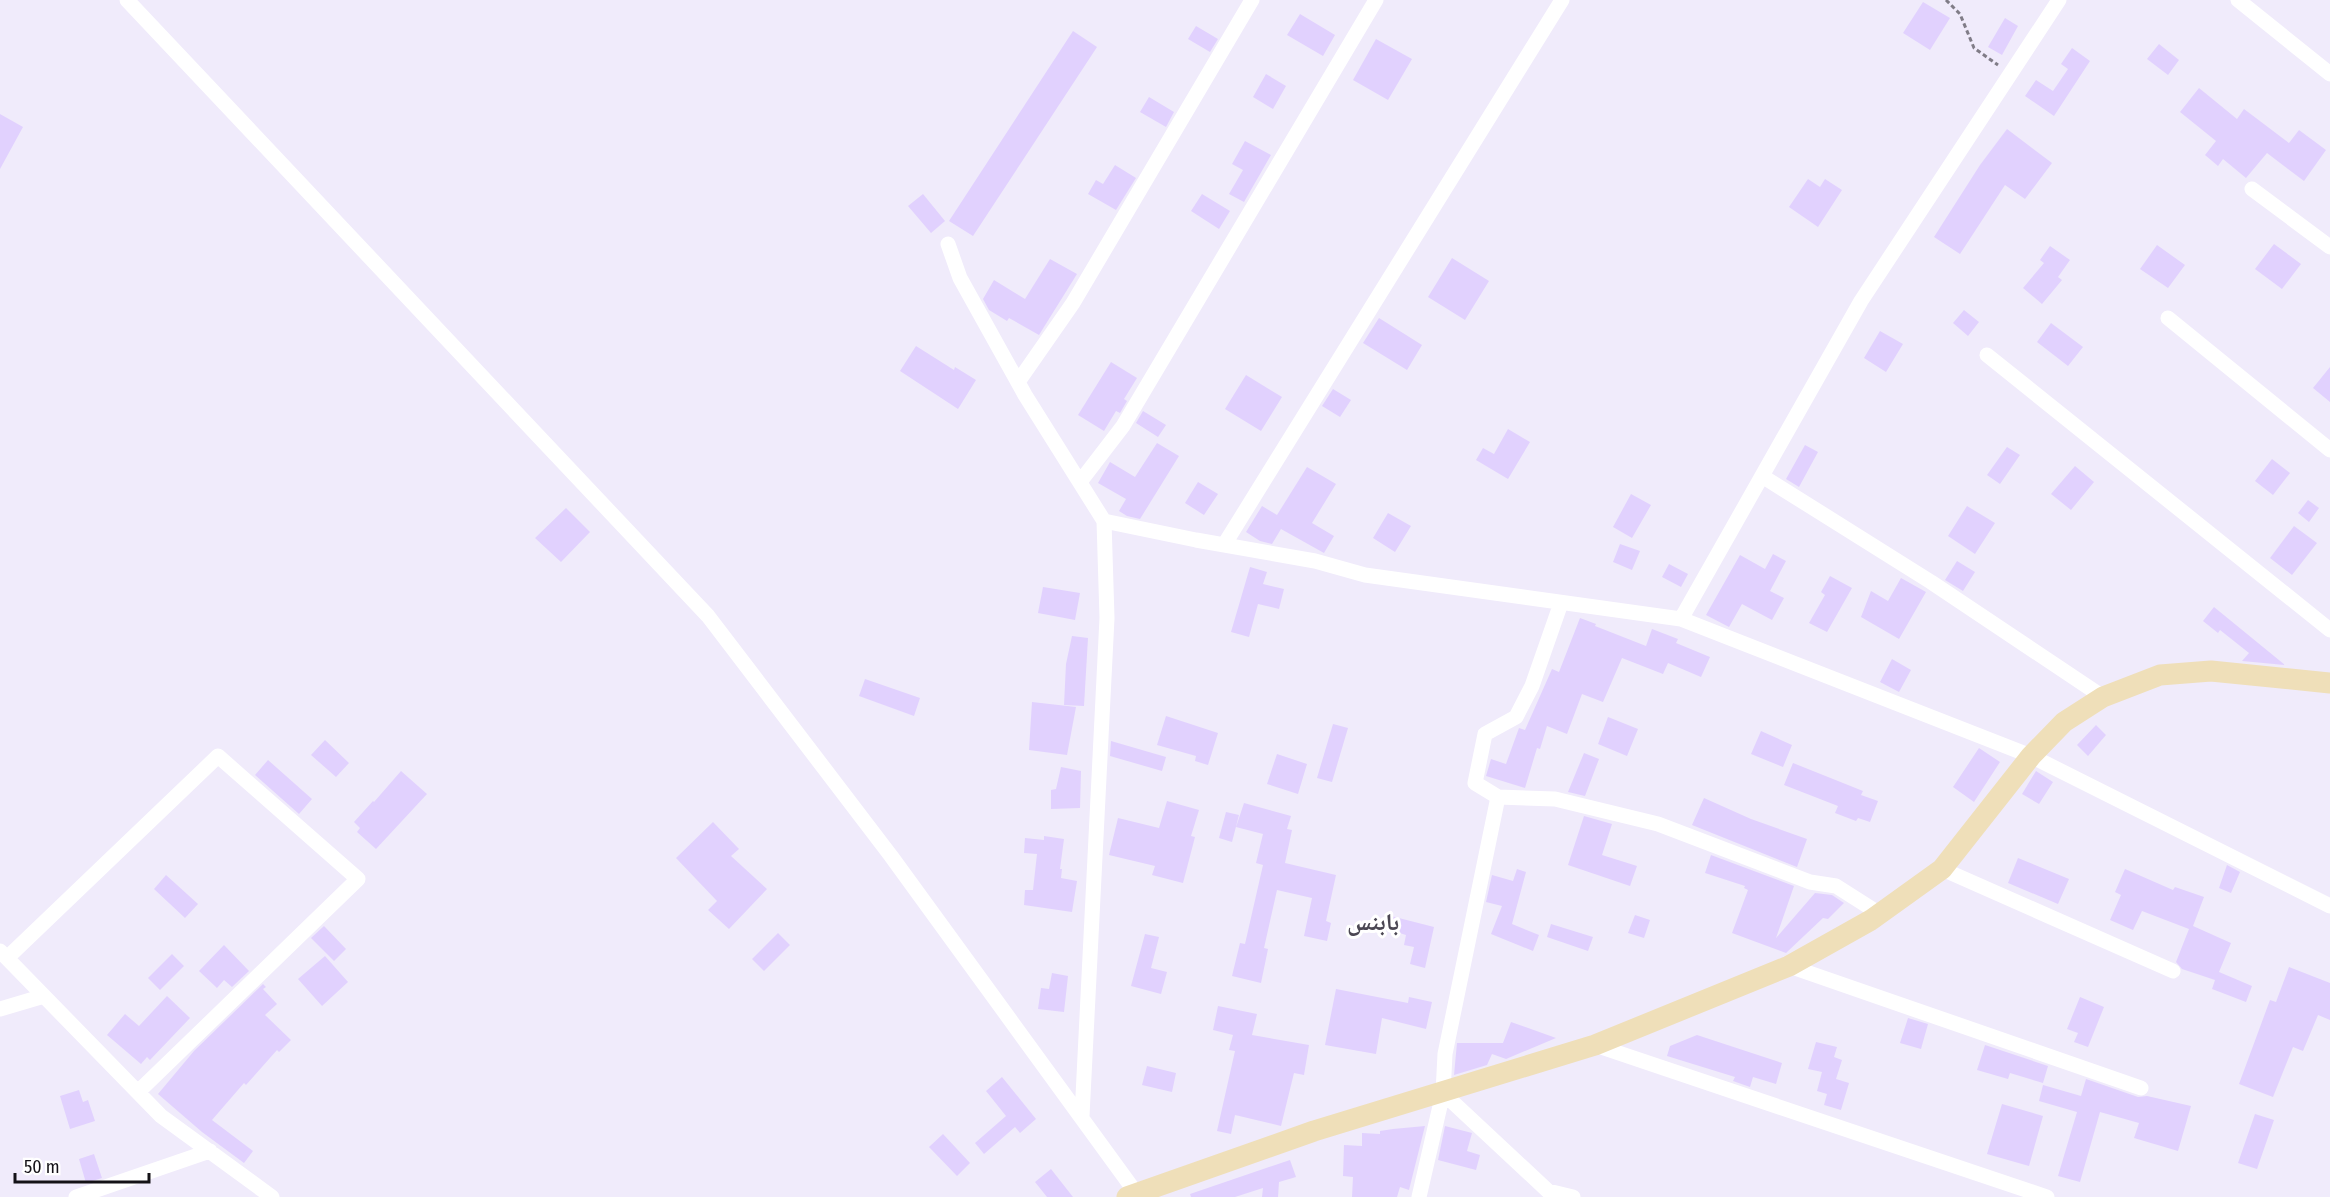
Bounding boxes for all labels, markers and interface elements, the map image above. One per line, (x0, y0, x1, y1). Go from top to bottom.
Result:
district label: بابنس (1347, 908, 1399, 936)
scale bar (15, 1146, 148, 1184)
text: 50 m (24, 1156, 60, 1178)

